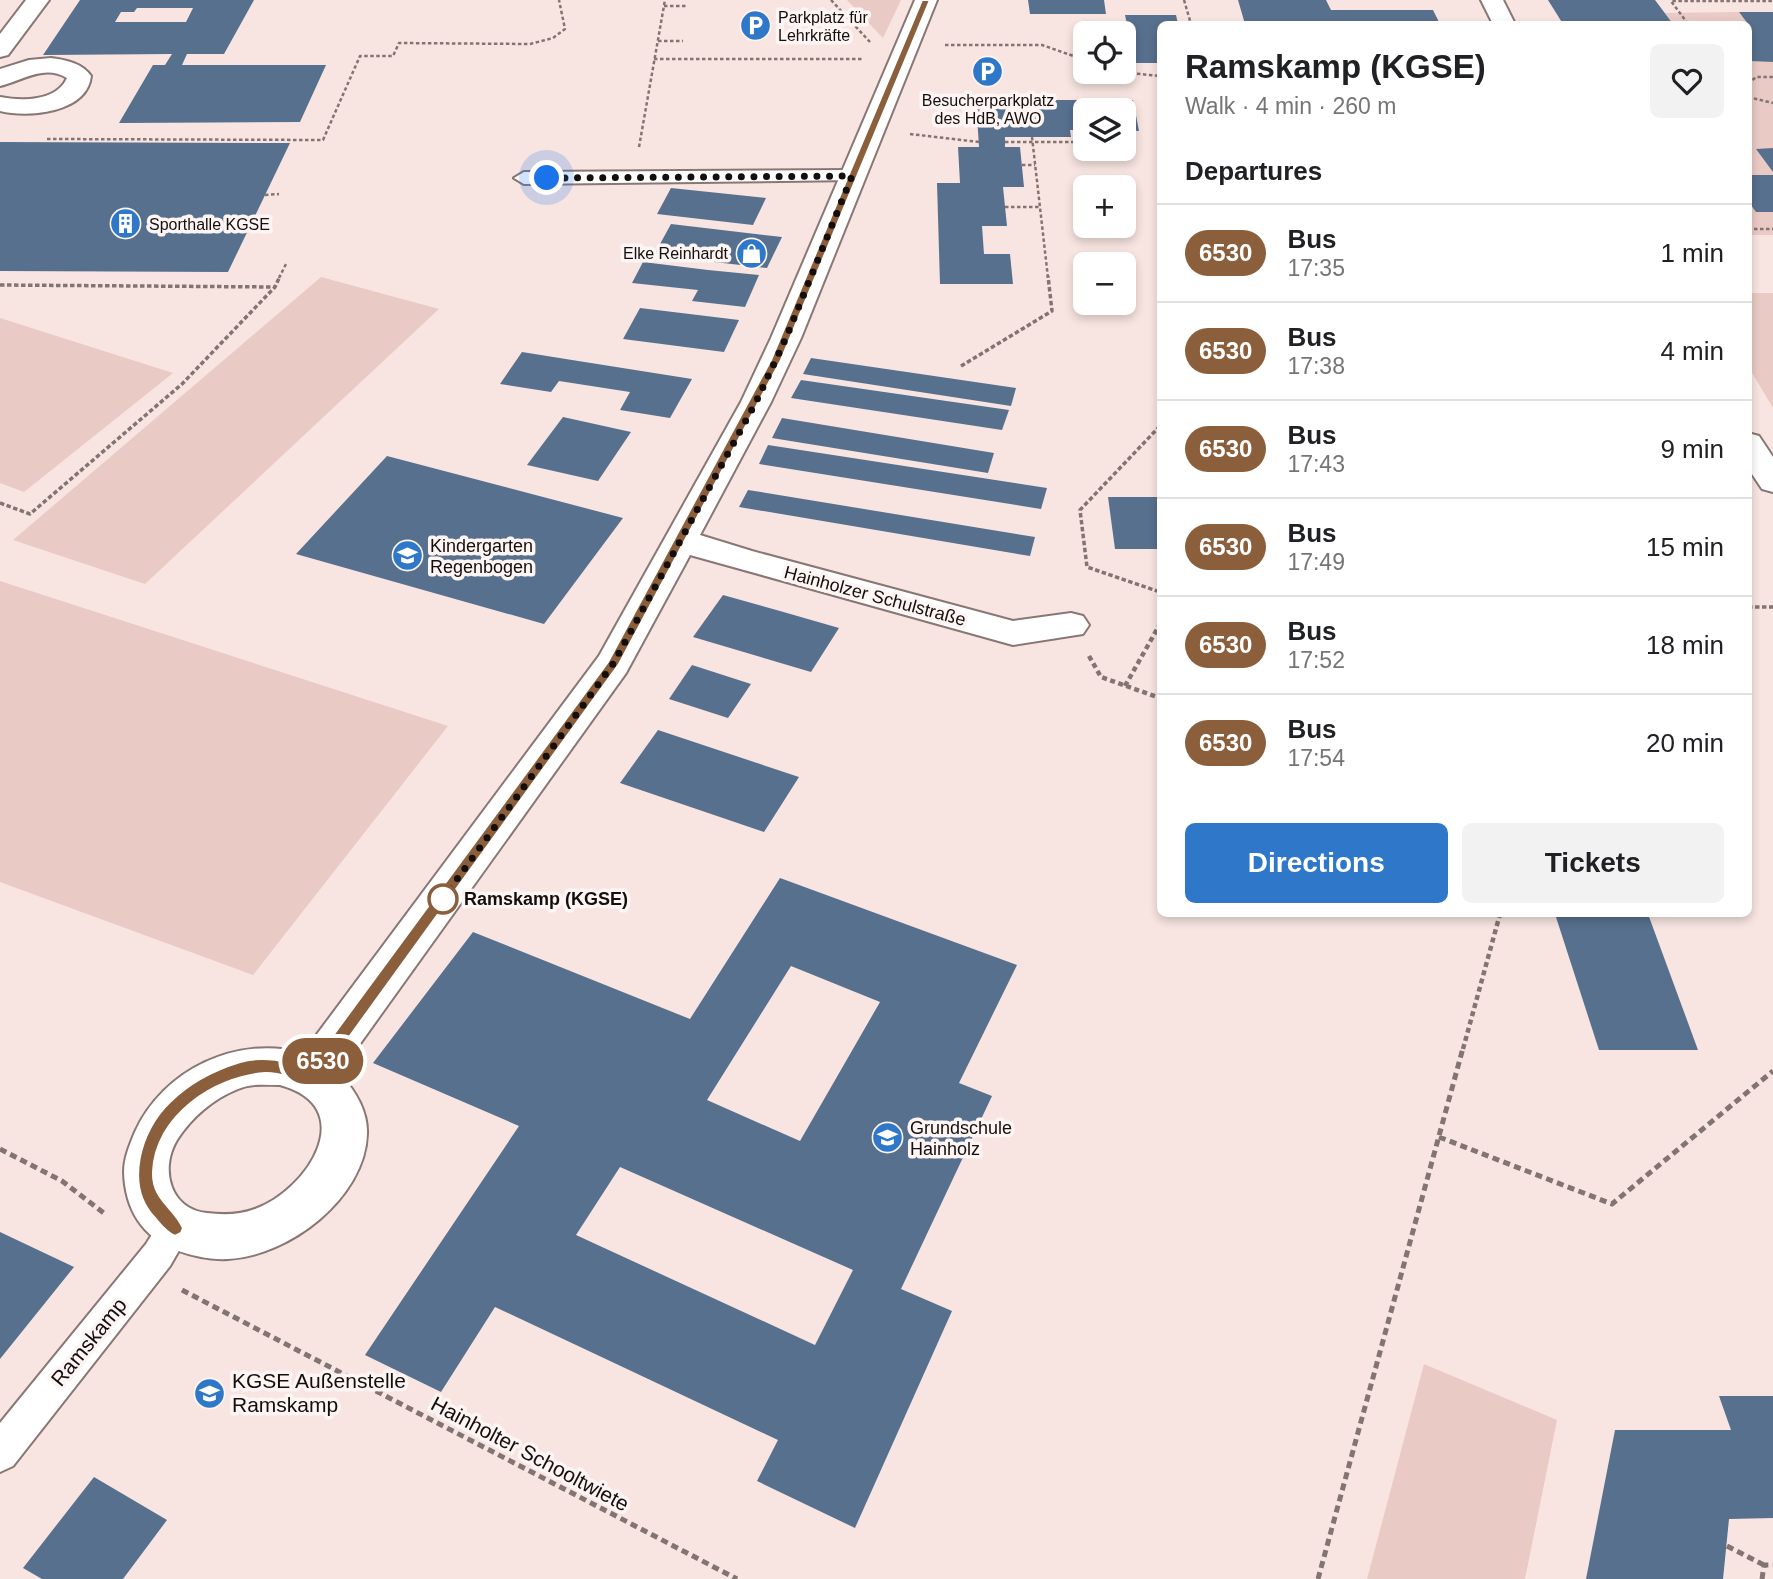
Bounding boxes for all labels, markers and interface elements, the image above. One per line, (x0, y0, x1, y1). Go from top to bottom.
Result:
parking icon: Parkplatz für Lehrkräfte (738, 9, 772, 43)
place label: Parkplatz für Lehrkräfte (778, 9, 868, 44)
map controls (1073, 21, 1136, 315)
button: locate (1073, 21, 1136, 84)
button: heart (1650, 44, 1724, 118)
text: Ramskamp (KGSE) (1185, 48, 1486, 85)
parking icon: Besucherparkplatz des HdB, AWO (971, 54, 1005, 88)
place label: Besucherparkplatz des HdB, AWO (922, 92, 1054, 127)
text: Walk · 4 min · 260 m (1185, 93, 1396, 119)
button: layers (1073, 98, 1136, 161)
text: Departures (1185, 156, 1322, 186)
your location (529, 160, 564, 195)
button: + (1073, 175, 1136, 238)
building icon: Sporthalle KGSE (109, 207, 143, 241)
place label: Sporthalle KGSE (149, 216, 270, 233)
text: Bus (1287, 224, 1337, 254)
shop icon: Elke Reinhardt (734, 236, 768, 270)
text: 1 min (1660, 238, 1724, 268)
text: 6530 (1199, 239, 1252, 266)
place label: Elke Reinhardt (623, 245, 729, 262)
button: − (1073, 252, 1136, 315)
text: 17:35 (1287, 255, 1345, 281)
text: Bus (1287, 322, 1337, 352)
text: 4 min (1660, 336, 1724, 366)
text: 6530 (1199, 337, 1252, 364)
text: 17:38 (1287, 353, 1345, 379)
text: Bus (1287, 420, 1337, 450)
text: 9 min (1660, 434, 1724, 464)
text: 6530 (1199, 435, 1252, 462)
text: 17:43 (1287, 451, 1345, 477)
text: Bus (1287, 518, 1337, 548)
text: 15 min (1646, 532, 1724, 562)
text: 6530 (1199, 533, 1252, 560)
place label: Kindergarten Regenbogen (430, 536, 533, 577)
school or university icon: Kindergarten Regenbogen (390, 539, 424, 573)
text: 17:49 (1287, 549, 1345, 575)
street label: Hainholzer Schulstraße (782, 562, 968, 630)
text: Bus (1287, 616, 1337, 646)
text: 18 min (1646, 630, 1724, 660)
text: 6530 (1199, 631, 1252, 658)
text: 17:52 (1287, 647, 1345, 673)
text: Bus (1287, 714, 1337, 744)
text: 20 min (1646, 728, 1724, 758)
text: 6530 (1199, 729, 1252, 756)
text: 17:54 (1287, 745, 1345, 771)
button: Directions (1185, 823, 1448, 903)
button: Tickets (1462, 823, 1724, 903)
marker: Ramskamp (KGSE) (428, 884, 458, 914)
place label: Ramskamp (KGSE) (464, 889, 628, 909)
line badge: 6530 (274, 1038, 372, 1084)
text: 6530 (296, 1047, 350, 1074)
place label: Grundschule Hainholz (910, 1118, 1012, 1159)
school or university icon: Grundschule Hainholz (870, 1121, 904, 1155)
street label: Ramskamp (46, 1293, 131, 1390)
place label: KGSE Außenstelle Ramskamp (232, 1369, 406, 1416)
school or university icon: KGSE Außenstelle Ramskamp (192, 1376, 226, 1410)
street label: Hainholter Schooltwiete (427, 1392, 633, 1516)

